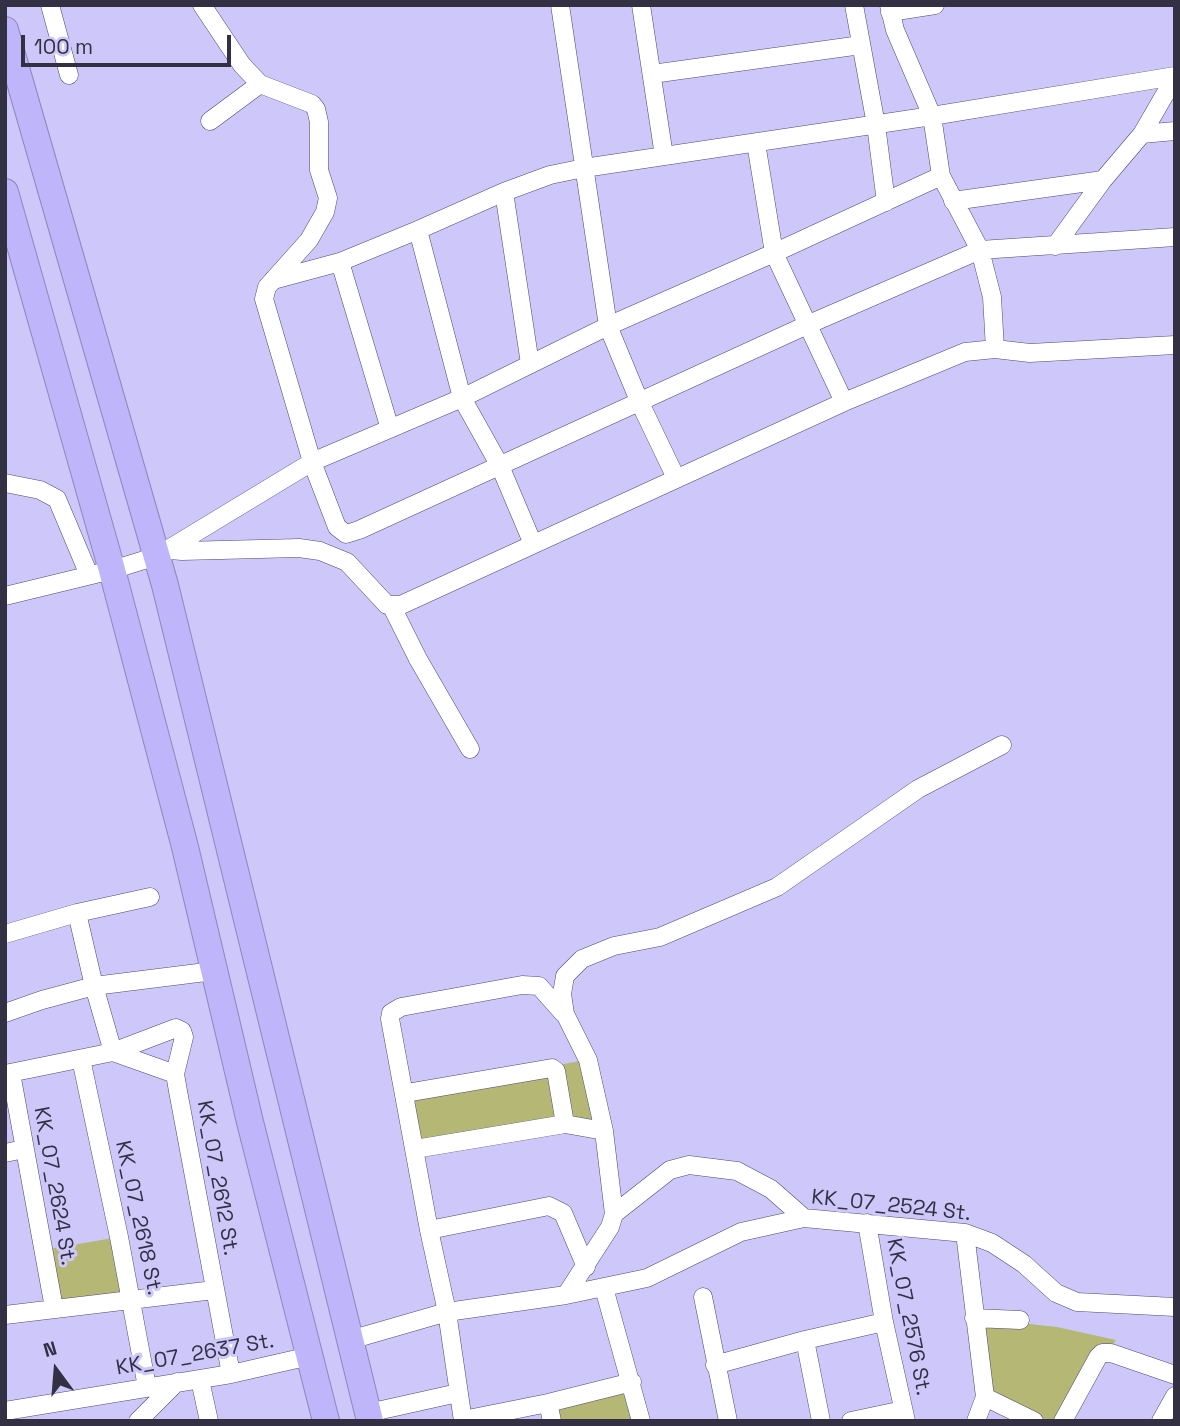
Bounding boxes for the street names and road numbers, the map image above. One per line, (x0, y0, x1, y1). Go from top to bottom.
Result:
street label: KK_07_2612 St. (191, 1099, 243, 1257)
street label: KK_07_2624 St. (28, 1105, 80, 1267)
street label: KK_07_2618 St. (109, 1139, 167, 1297)
street label: KK_07_2524 St. (810, 1185, 972, 1227)
street label: KK_07_2576 St. (880, 1236, 936, 1398)
street label: KK_07_2637 St. (114, 1329, 276, 1381)

